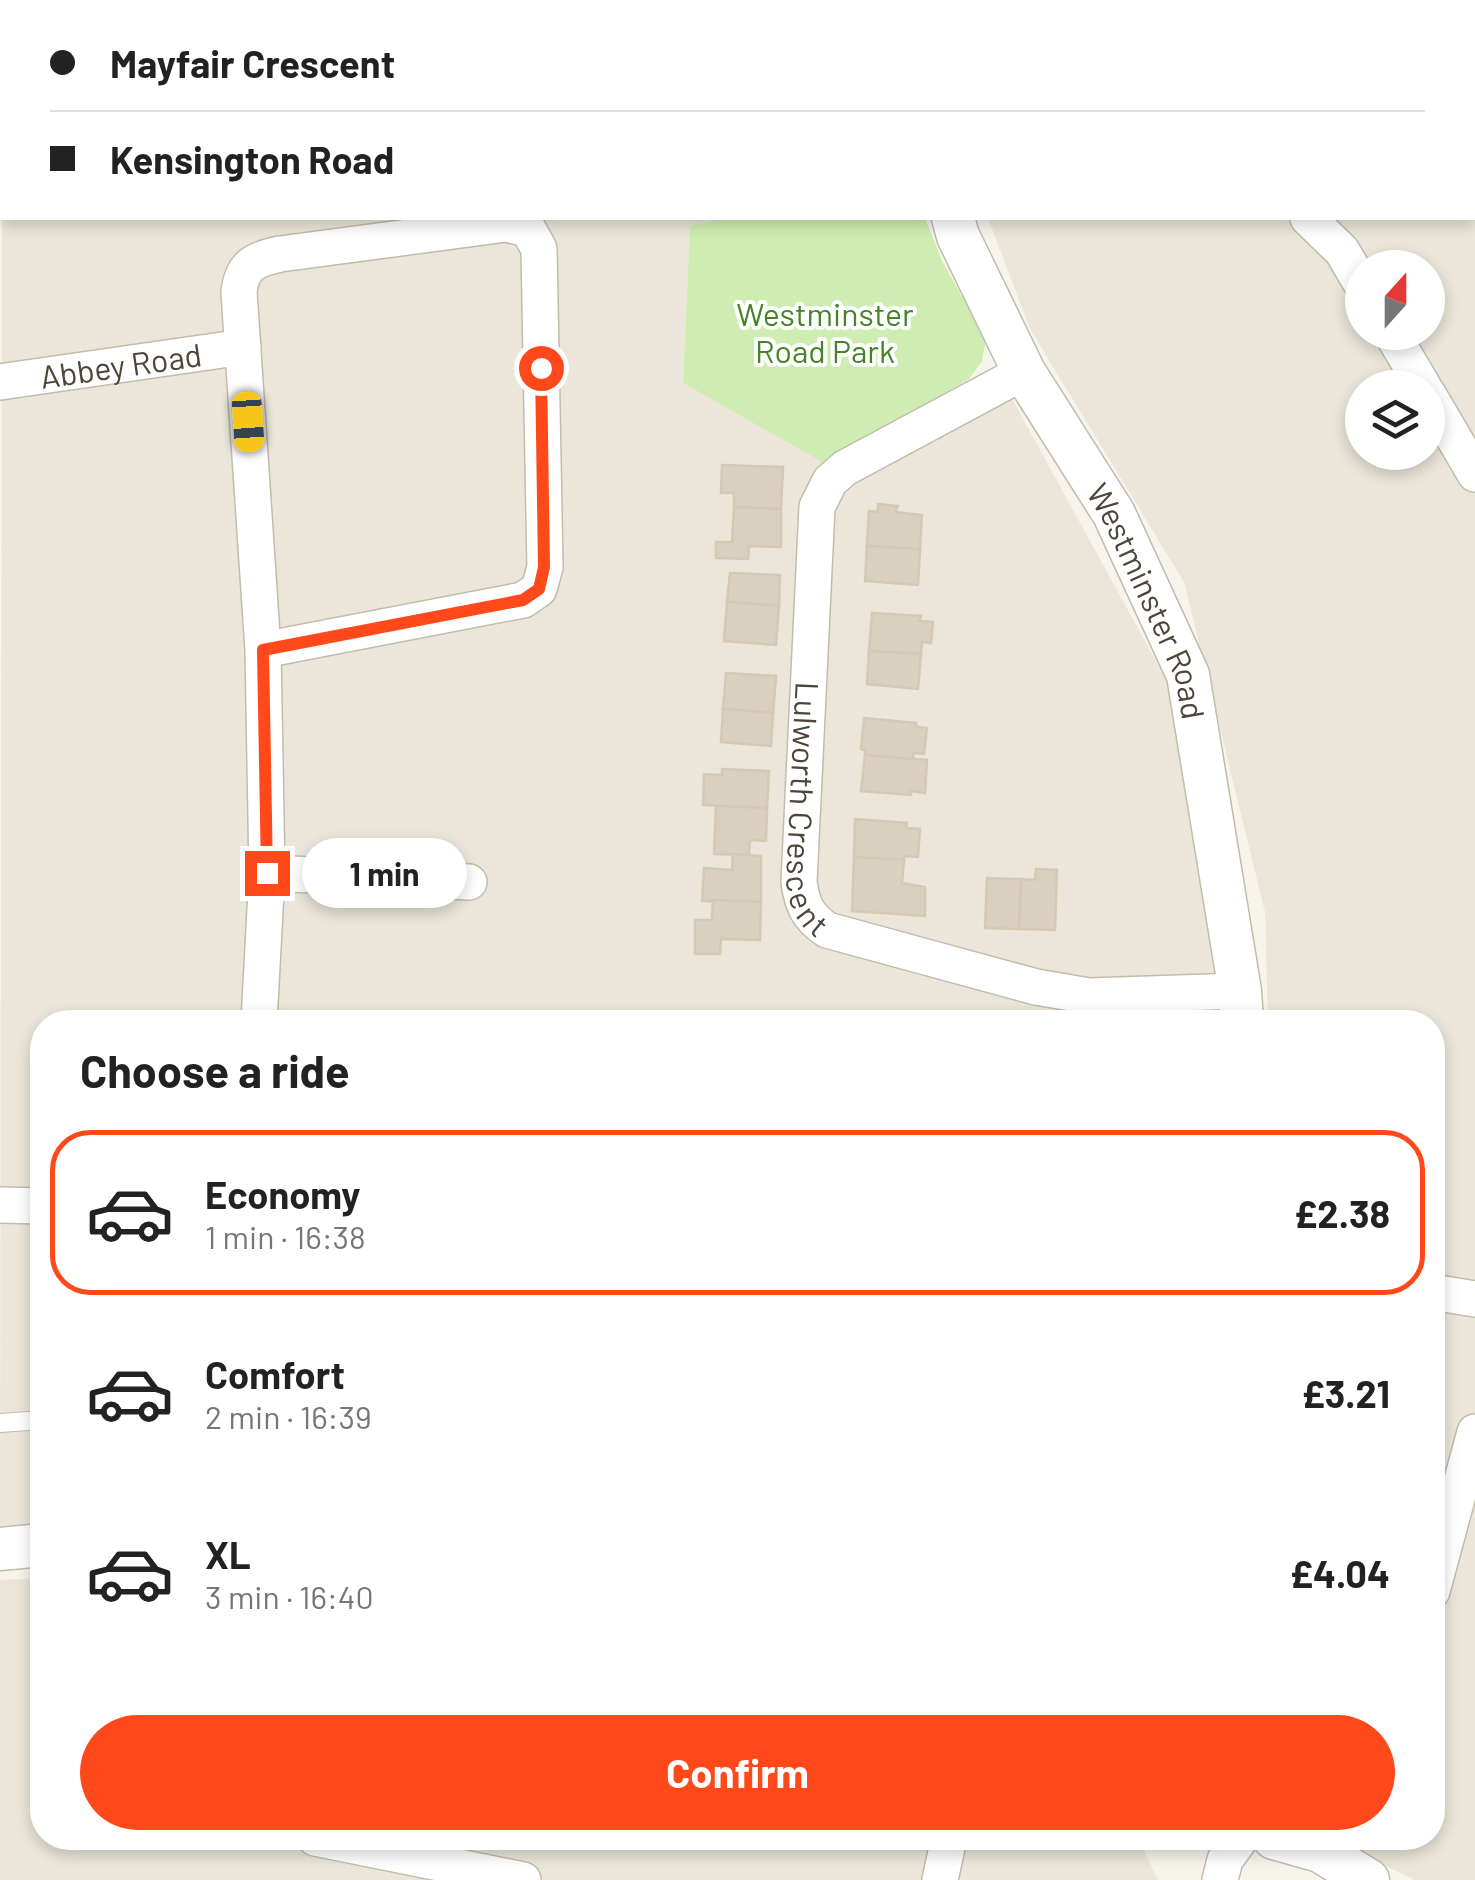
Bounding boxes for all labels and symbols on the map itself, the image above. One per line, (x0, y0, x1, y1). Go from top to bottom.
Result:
north arrow (1345, 250, 1445, 350)
park label: Westminster Road Park (736, 294, 914, 369)
street label: Abbey Road (38, 334, 204, 395)
route start (519, 346, 564, 391)
car (231, 391, 265, 453)
street label: Westminster Road (1080, 476, 1214, 722)
street label: Lulworth Crescent (779, 681, 837, 944)
callout: 1 min (302, 838, 467, 908)
route end (245, 851, 290, 896)

